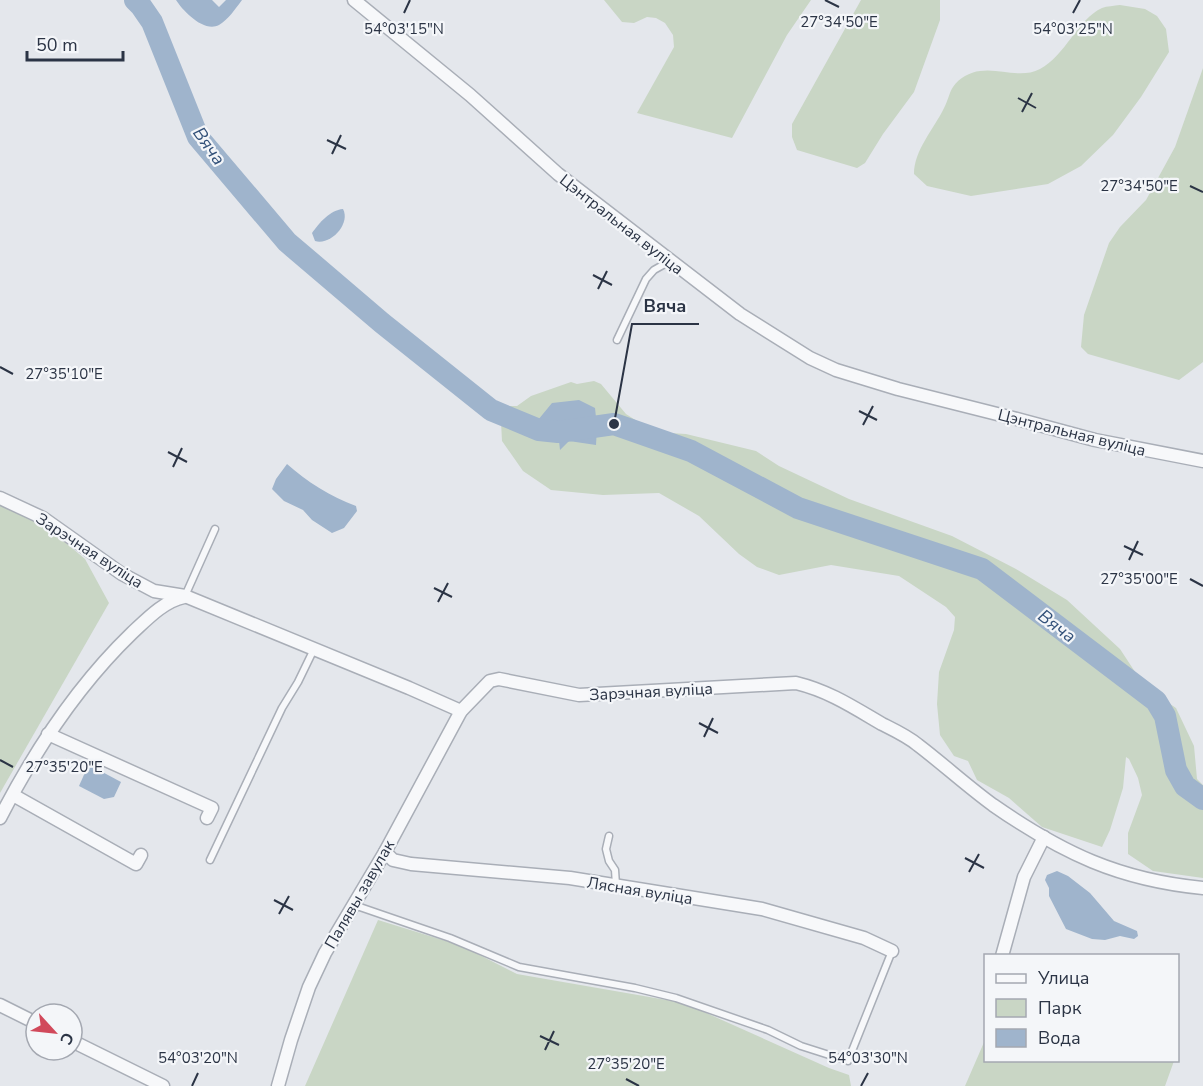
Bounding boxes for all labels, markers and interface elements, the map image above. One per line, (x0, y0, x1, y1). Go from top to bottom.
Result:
text: 27°34'50"E (800, 12, 878, 32)
text: 54°03'15"N (364, 19, 444, 39)
text: 54°03'25"N (1033, 19, 1113, 39)
scale bar (27, 24, 123, 62)
text: 50 m (36, 33, 78, 57)
water label: Вяча (187, 122, 231, 170)
street label: Цэнтральная вуліца (555, 169, 688, 280)
text: 27°34'50"E (1100, 176, 1178, 196)
callout: Вяча (632, 288, 699, 324)
text: Вяча (644, 294, 686, 318)
text: 27°35'10"E (25, 364, 103, 384)
street label: Цэнтральная вуліца (996, 404, 1148, 462)
street label: Зарэчная вуліца (32, 508, 147, 594)
text: 27°35'00"E (1100, 569, 1178, 589)
water label: Вяча (1033, 604, 1081, 648)
street label: Зарэчная вуліца (589, 678, 713, 706)
text: 27°35'20"E (25, 757, 103, 777)
street label: Палявы завулак (320, 835, 400, 953)
street label: Лясная вуліца (585, 872, 694, 910)
legend (984, 954, 1179, 1062)
text: Улица (1037, 966, 1089, 990)
text: Парк (1038, 996, 1082, 1020)
north arrow (24, 1002, 84, 1062)
text: Вода (1038, 1026, 1081, 1050)
text: С (54, 1029, 79, 1048)
text: 54°03'20"N (158, 1048, 238, 1068)
text: 54°03'30"N (828, 1048, 908, 1068)
text: 27°35'20"E (587, 1054, 665, 1074)

